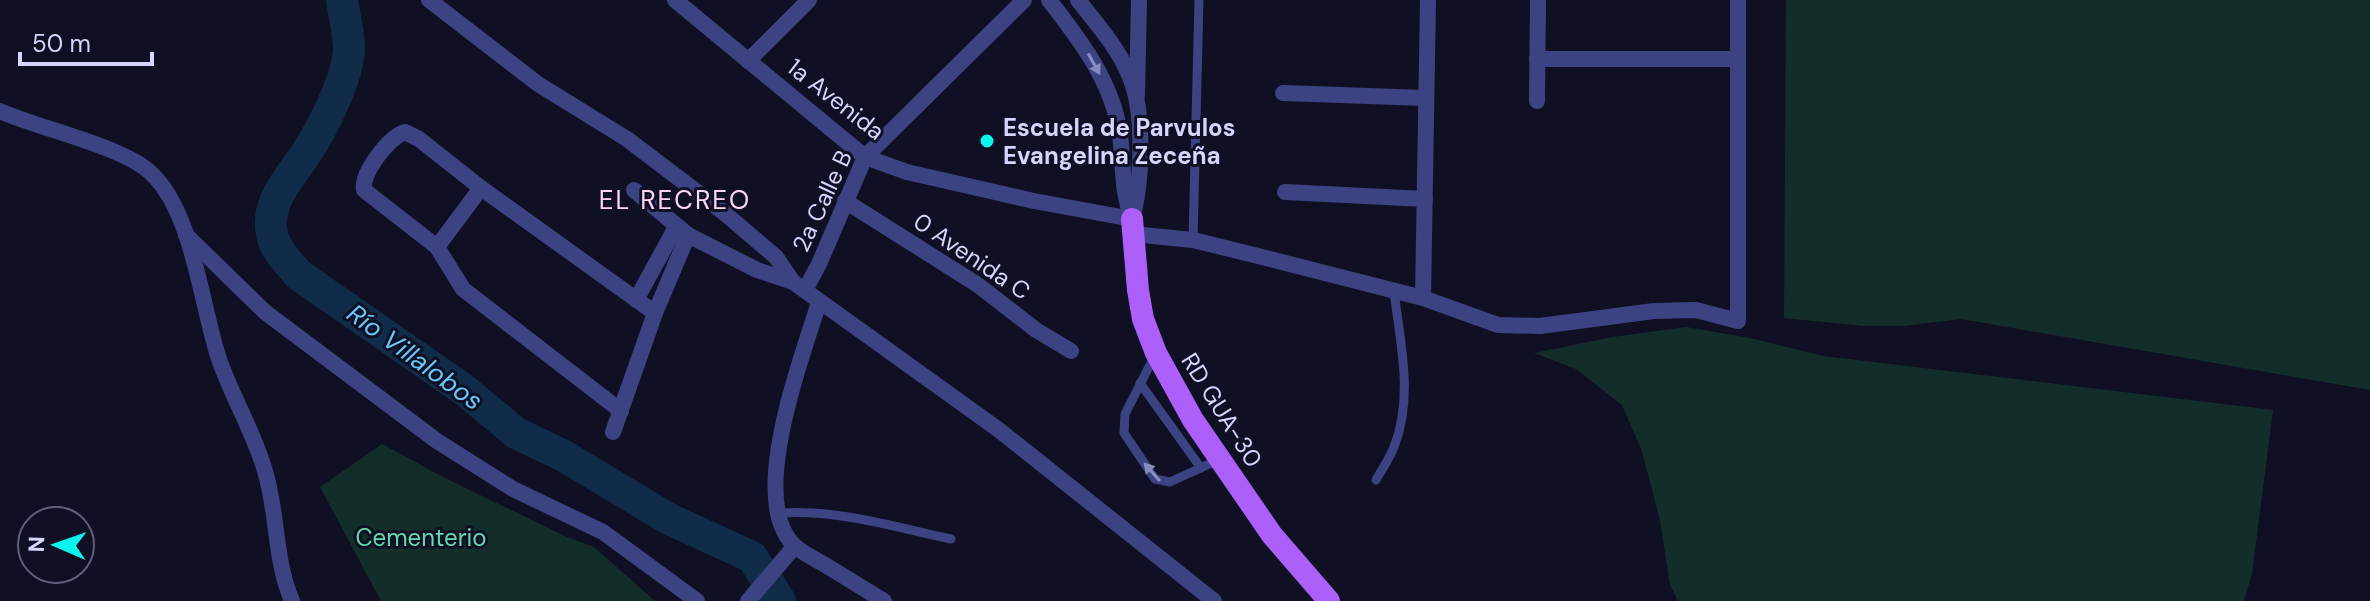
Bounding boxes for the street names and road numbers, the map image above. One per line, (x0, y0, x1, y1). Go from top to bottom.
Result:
street label: 1a Avenida (781, 51, 891, 147)
street label: 2a Calle B (785, 145, 859, 257)
street label: 0 Avenida C (908, 206, 1036, 306)
street label: RD GUA-30 (1175, 347, 1269, 473)

